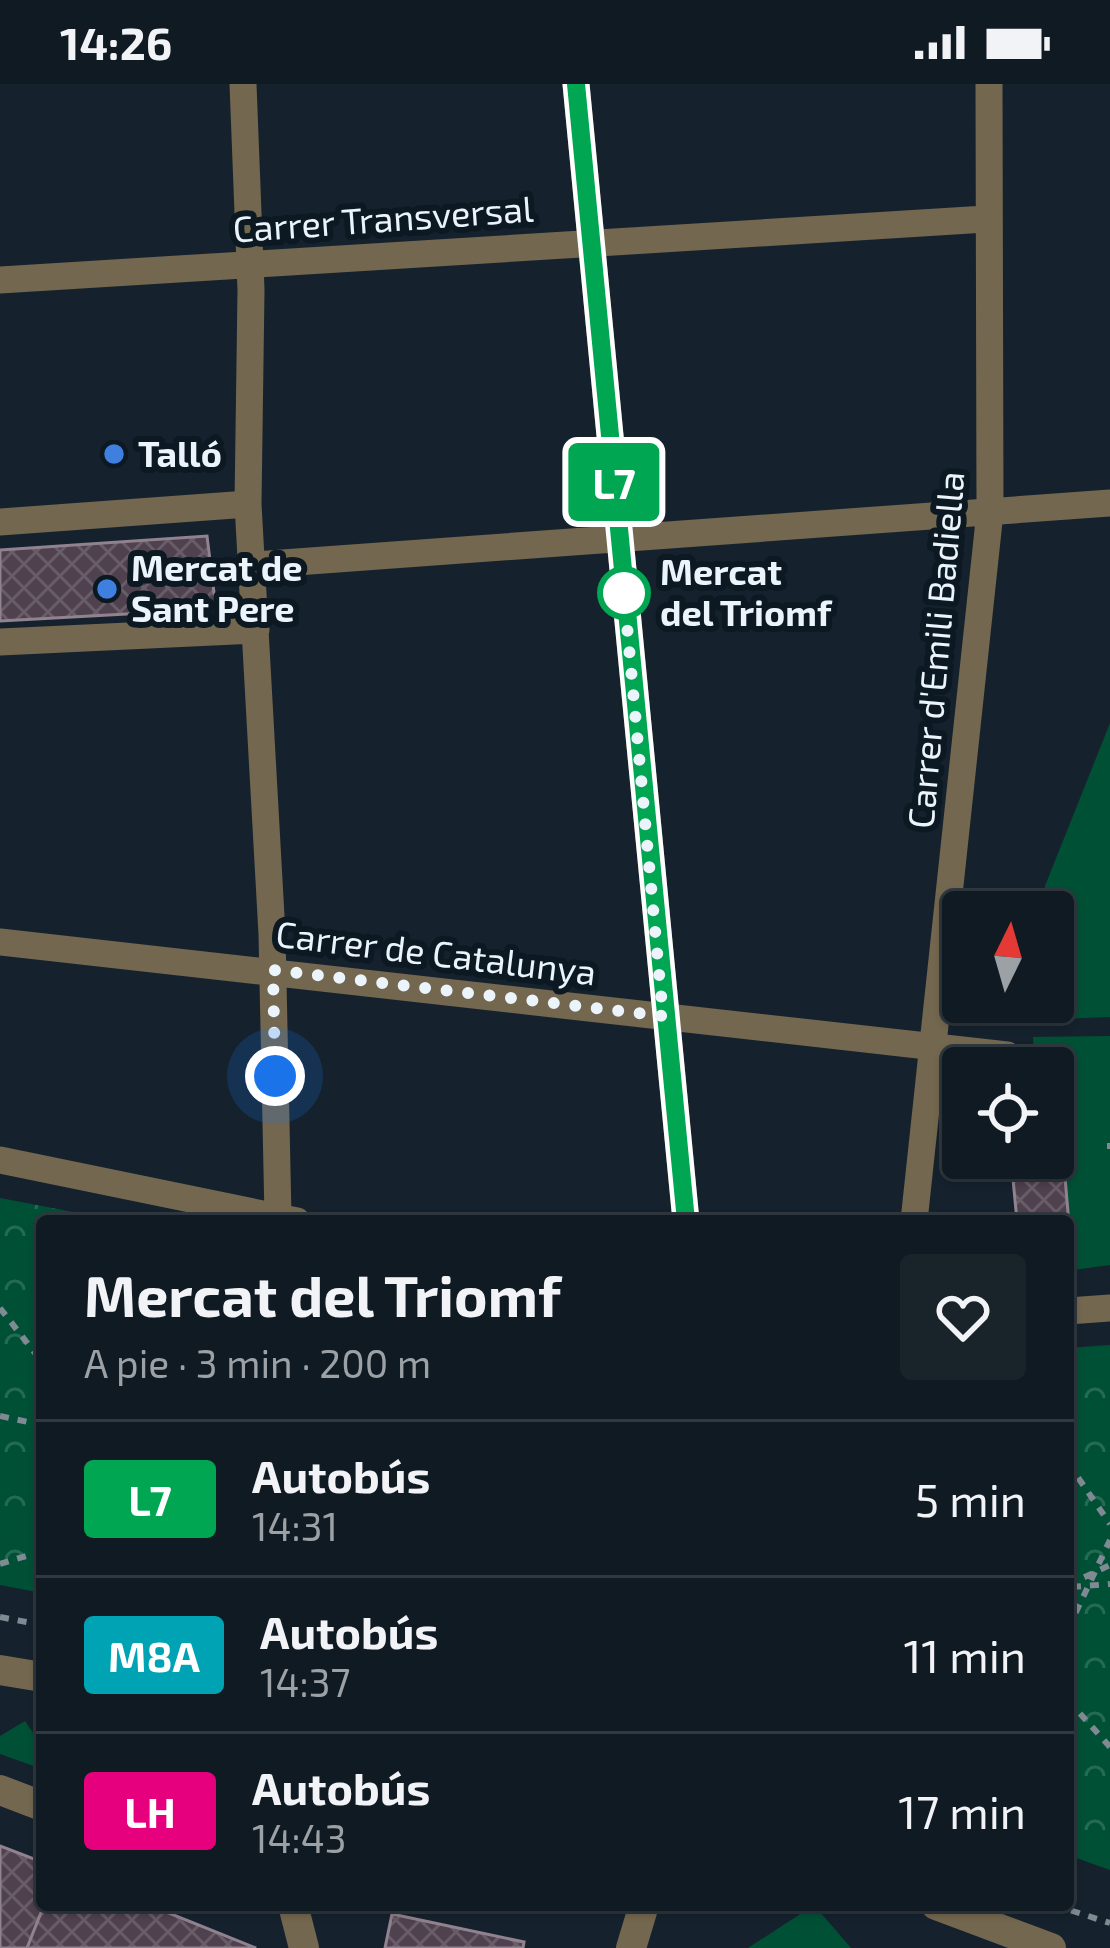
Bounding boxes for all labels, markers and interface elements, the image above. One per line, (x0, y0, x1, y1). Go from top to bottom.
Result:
text: 14:26 (60, 15, 172, 69)
street label: Carrer Transversal (231, 186, 535, 249)
place label: Talló (138, 431, 222, 474)
marker: Talló (101, 441, 127, 467)
line badge: L7 (560, 443, 668, 521)
text: L7 (592, 457, 636, 507)
street label: Carrer d'Emili Badiella (897, 470, 972, 830)
place label: Mercat de Sant Pere (131, 545, 303, 629)
place label: Mercat del Triomf (660, 549, 833, 633)
marker: Mercat del Triomf (599, 568, 649, 618)
marker: Mercat de Sant Pere (94, 576, 120, 602)
north arrow (942, 891, 1074, 1023)
map controls (942, 891, 1074, 1179)
street label: Carrer de Catalunya (274, 911, 599, 992)
your location (245, 1046, 305, 1106)
button: locate (942, 1047, 1074, 1179)
button: heart (900, 1254, 1026, 1380)
text: Mercat del Triomf (84, 1260, 561, 1328)
text: A pie · 3 min · 200 m (84, 1339, 431, 1386)
text: Autobús (252, 1448, 430, 1502)
text: 5 min (915, 1472, 1026, 1526)
text: L7 (128, 1474, 172, 1524)
text: 14:31 (252, 1502, 338, 1549)
text: Autobús (260, 1604, 438, 1658)
text: 11 min (903, 1628, 1026, 1682)
text: M8A (108, 1630, 200, 1680)
text: 14:37 (260, 1658, 350, 1705)
text: Autobús (252, 1760, 430, 1814)
text: 17 min (898, 1784, 1026, 1838)
text: LH (124, 1786, 176, 1836)
text: 14:43 (252, 1814, 346, 1861)

